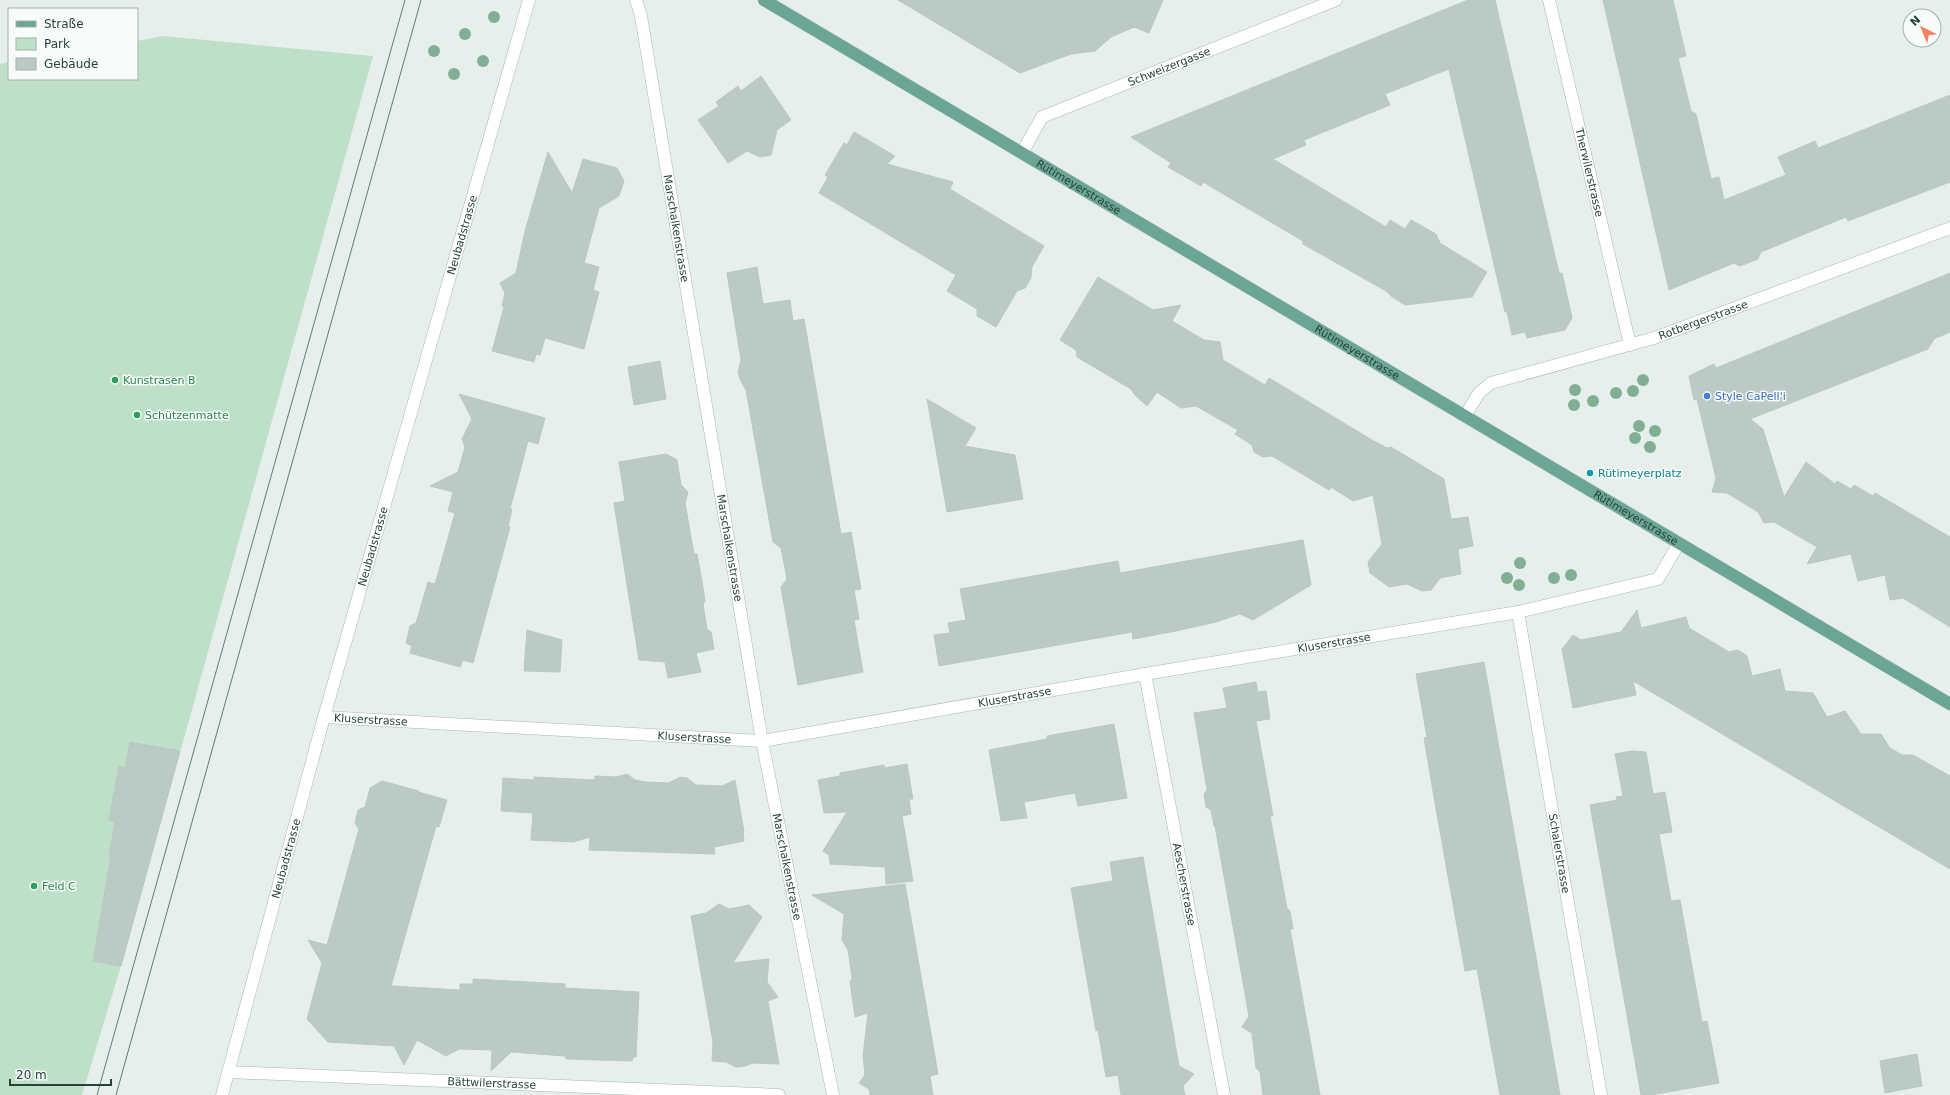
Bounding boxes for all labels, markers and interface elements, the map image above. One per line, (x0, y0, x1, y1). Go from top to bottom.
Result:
legend (8, 8, 138, 80)
north arrow (1902, 8, 1942, 48)
text: N (1908, 13, 1923, 29)
text: Straße (44, 17, 84, 31)
text: Park (44, 37, 70, 51)
street label: Schweizergasse (1126, 44, 1213, 89)
text: Gebäude (44, 57, 98, 71)
street label: Therwilerstrasse (1572, 126, 1606, 218)
street label: Rütimeyerstrasse (1034, 157, 1124, 217)
street label: Marschalkenstrasse (661, 174, 692, 283)
street label: Neubadstrasse (444, 193, 479, 276)
street label: Rotbergerstrasse (1657, 297, 1750, 342)
street label: Rütimeyerstrasse (1313, 322, 1402, 383)
place label: Kunstrasen B (123, 374, 195, 387)
marker: Kunstrasen B (110, 375, 120, 385)
place label: Style CaPell'i (1715, 390, 1786, 403)
marker: Style CaPell'i (1702, 391, 1712, 401)
place label: Schützenmatte (145, 409, 229, 422)
marker: Schützenmatte (132, 410, 142, 420)
place label: Rütimeyerplatz (1598, 467, 1682, 480)
marker: Rütimeyerplatz (1585, 468, 1595, 478)
street label: Rütimeyerstrasse (1591, 487, 1681, 548)
street label: Marschalkenstrasse (714, 493, 745, 603)
street label: Neubadstrasse (355, 505, 390, 588)
street label: Kluserstrasse (1296, 630, 1372, 655)
street label: Kluserstrasse (977, 684, 1052, 710)
street label: Kluserstrasse (334, 711, 408, 728)
street label: Kluserstrasse (657, 729, 732, 746)
street label: Marschalkenstrasse (770, 812, 804, 921)
street label: Schalerstrasse (1546, 813, 1573, 895)
street label: Neubadstrasse (269, 817, 303, 900)
street label: Aescherstrasse (1170, 842, 1199, 927)
place label: Feld C (42, 880, 76, 893)
marker: Feld C (29, 881, 39, 891)
scale bar (10, 1061, 111, 1087)
text: 20 m (16, 1068, 47, 1082)
street label: Bättwilerstrasse (447, 1075, 537, 1091)

